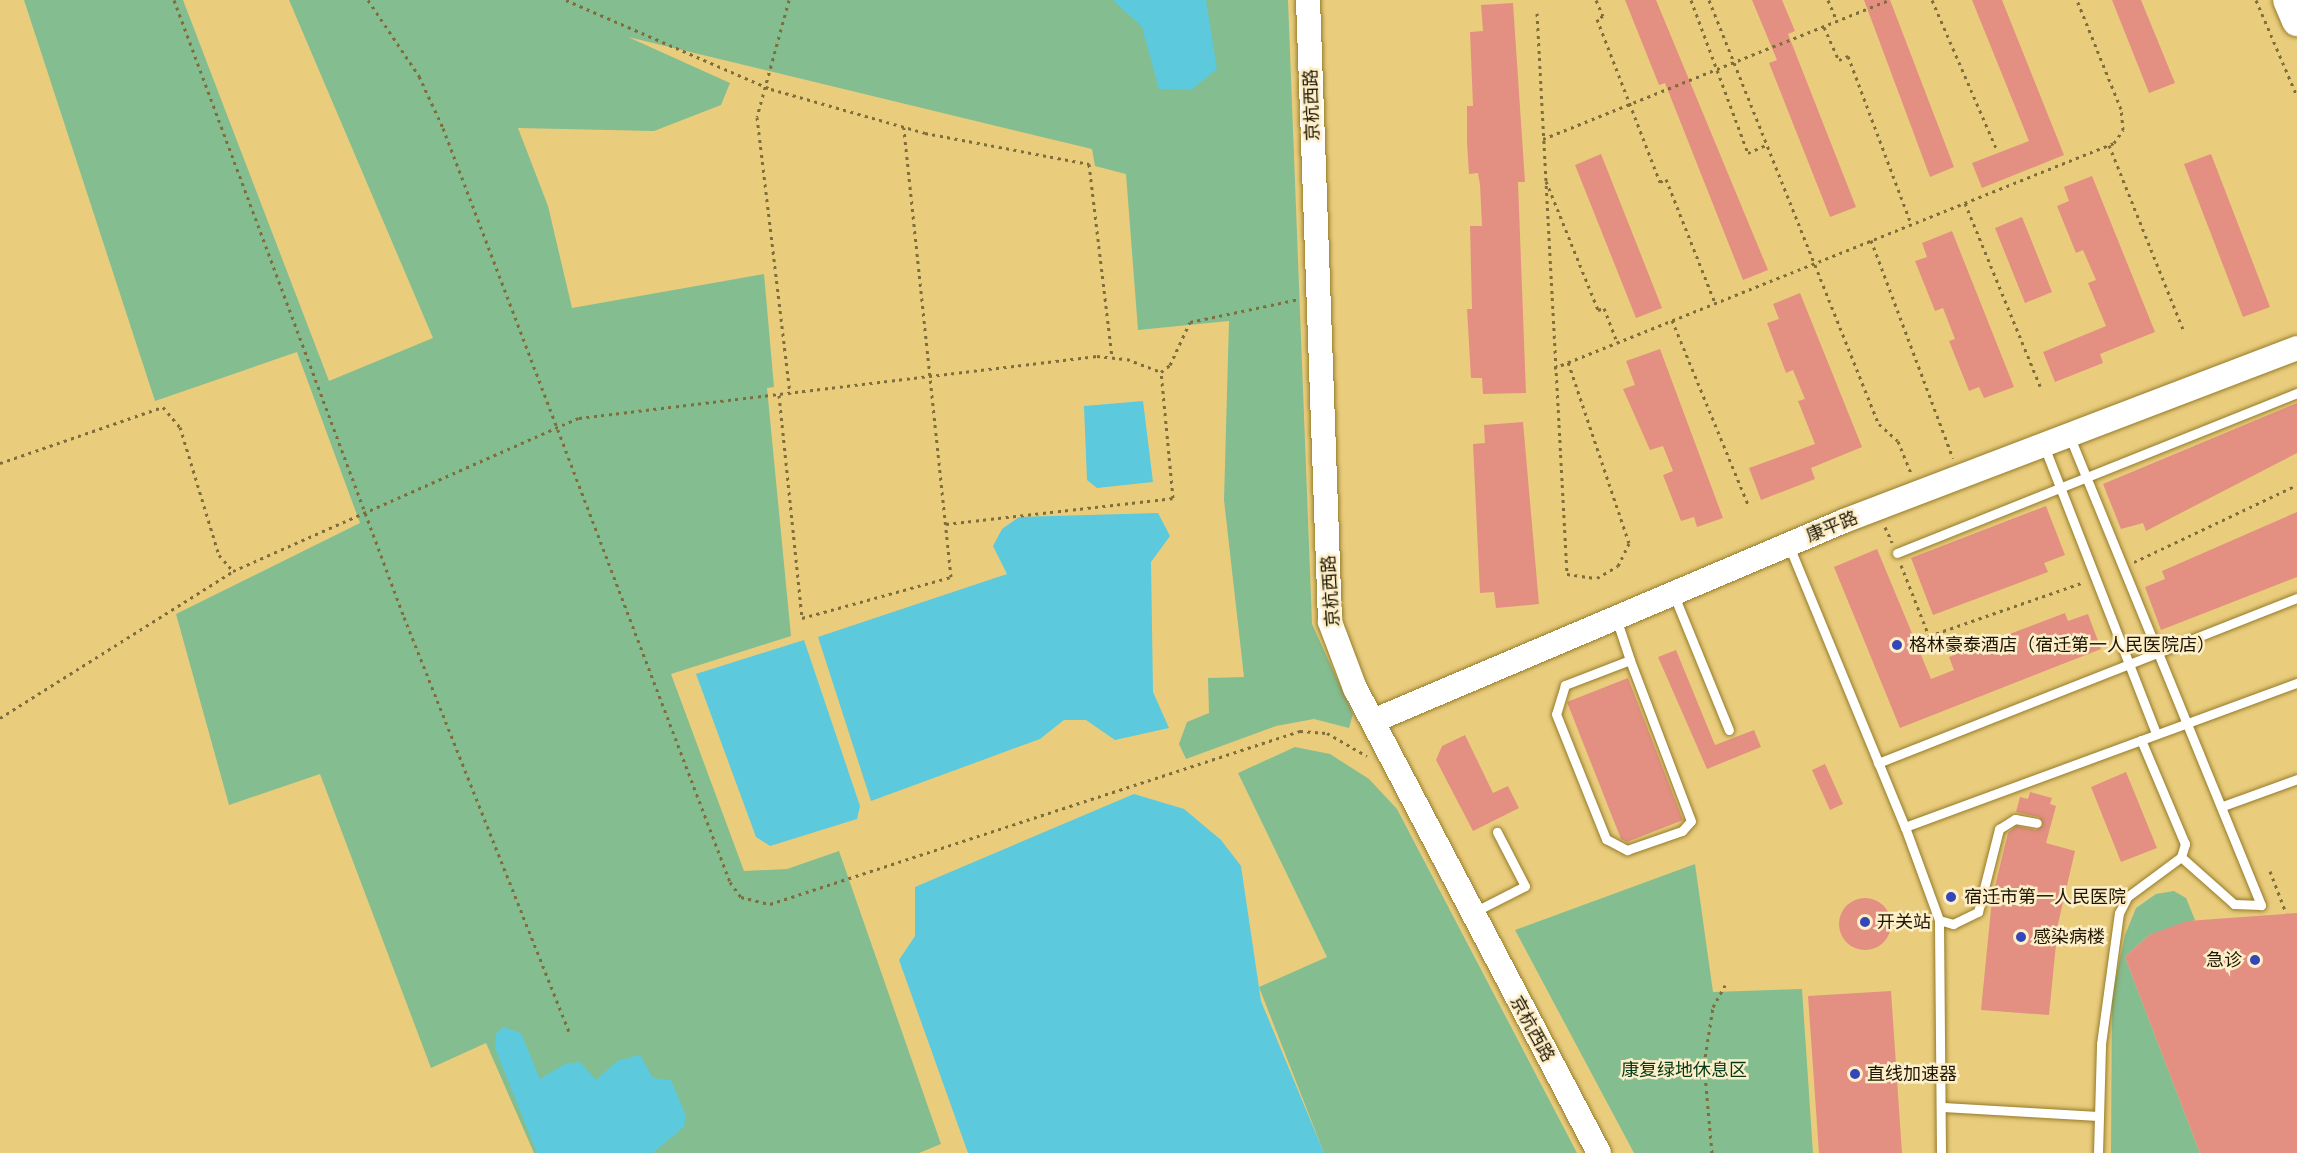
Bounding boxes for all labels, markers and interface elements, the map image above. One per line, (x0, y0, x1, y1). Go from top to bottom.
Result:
street label: 京杭西路 (1300, 69, 1324, 141)
street label: 康平路 (1803, 507, 1861, 547)
street label: 京杭西路 (1318, 554, 1344, 628)
place label: 格林豪泰酒店（宿迁第一人民医院店） (1909, 634, 2215, 656)
marker: 格林豪泰酒店（宿迁第一人民医院店） (1890, 638, 1904, 652)
place label: 宿迁市第一人民医院 (1964, 886, 2126, 908)
marker: 宿迁市第一人民医院 (1942, 888, 1960, 906)
place label: 开关站 (1877, 911, 1931, 933)
marker: 开关站 (1858, 915, 1872, 929)
place label: 感染病楼 (2033, 926, 2105, 948)
marker: 感染病楼 (2014, 930, 2028, 944)
place label: 急诊 (2206, 949, 2242, 971)
marker: 急诊 (2246, 951, 2264, 969)
street label: 京杭西路 (1505, 992, 1559, 1066)
park label: 康复绿地休息区 (1621, 1059, 1747, 1081)
place label: 直线加速器 (1867, 1063, 1957, 1085)
marker: 直线加速器 (1848, 1067, 1862, 1081)

